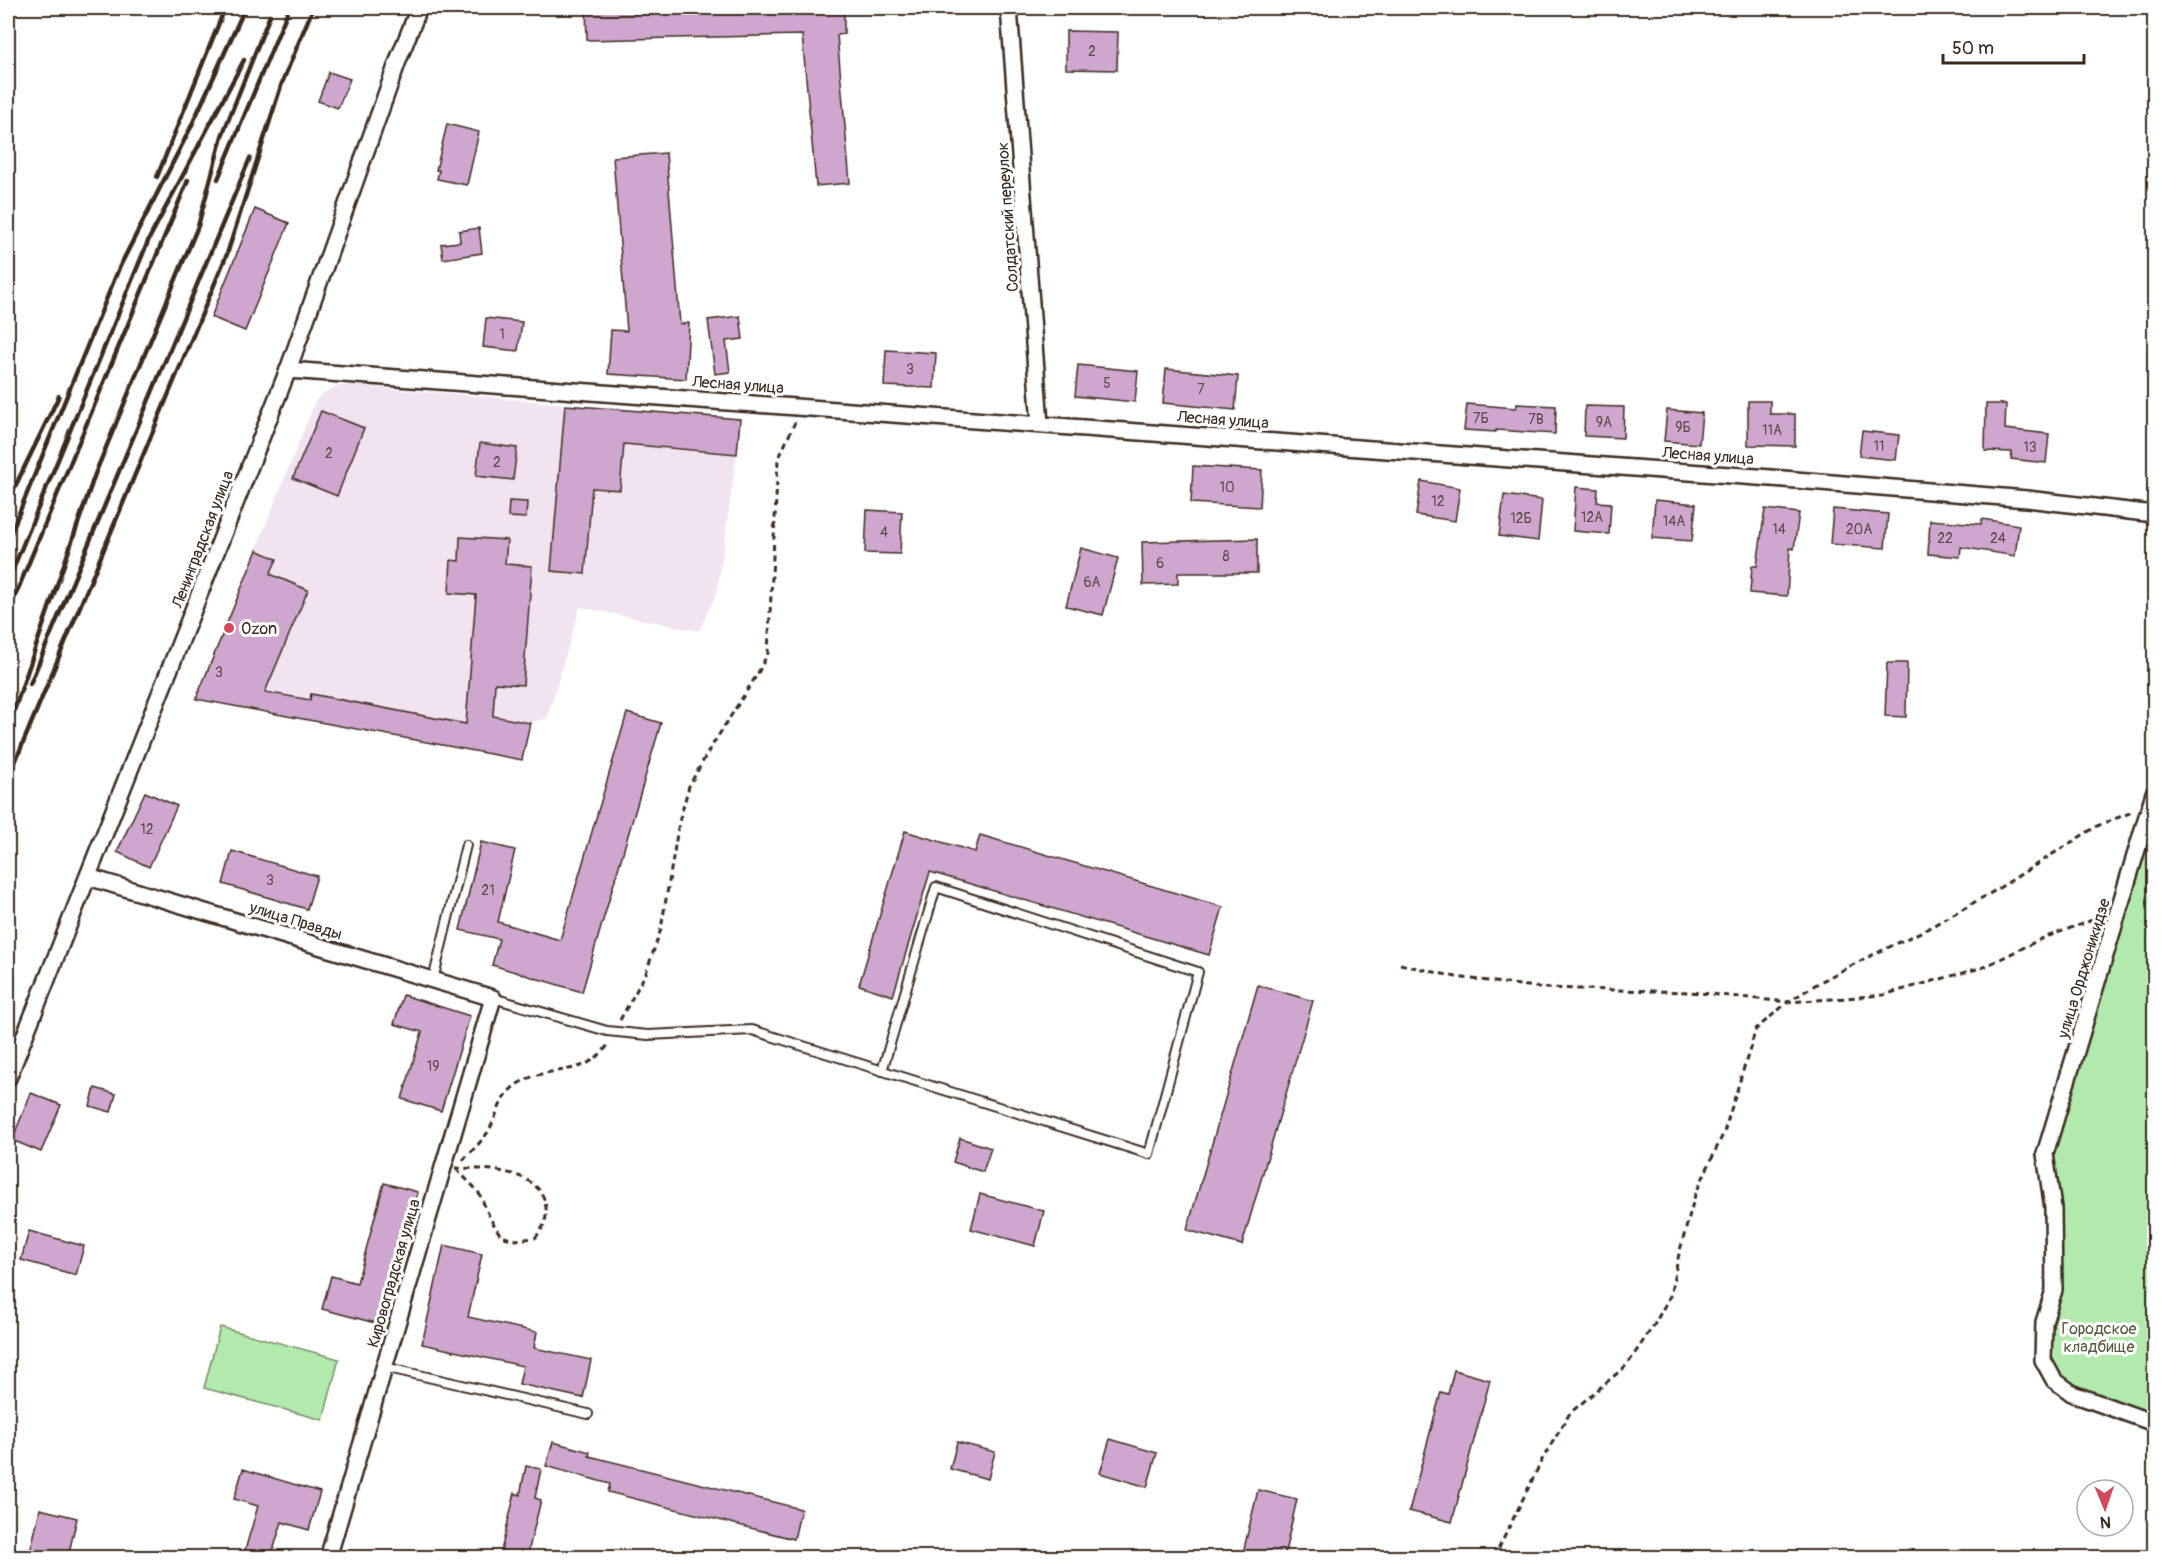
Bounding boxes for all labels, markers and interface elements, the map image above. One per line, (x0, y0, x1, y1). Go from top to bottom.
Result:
scale bar (1943, 27, 2084, 65)
text: 50 m (1952, 37, 1994, 60)
house number: 2 (1088, 43, 1096, 60)
street label: Солдатский переулок (993, 141, 1023, 293)
house number: 1 (499, 326, 505, 343)
house number: 3 (906, 361, 914, 378)
street label: Лесная улица (690, 372, 784, 398)
house number: 5 (1103, 375, 1111, 392)
house number: 7 (1197, 381, 1205, 398)
street label: Лесная улица (1175, 407, 1269, 433)
house number: 7Б (1473, 410, 1489, 427)
house number: 7В (1528, 411, 1544, 428)
house number: 9А (1596, 414, 1612, 431)
house number: 9Б (1675, 419, 1691, 436)
house number: 11А (1762, 422, 1782, 439)
house number: 11 (1874, 438, 1884, 455)
house number: 13 (2023, 439, 2037, 456)
street label: Лесная улица (1660, 443, 1754, 469)
house number: 2 (325, 445, 333, 462)
house number: 2 (493, 454, 501, 471)
street label: Ленинградская улица (167, 468, 238, 612)
house number: 10 (1219, 479, 1235, 496)
house number: 12 (1431, 493, 1445, 510)
house number: 12А (1581, 509, 1603, 526)
house number: 12Б (1510, 510, 1532, 527)
house number: 14А (1663, 513, 1685, 530)
house number: 14 (1772, 521, 1786, 538)
house number: 20А (1846, 521, 1872, 538)
house number: 4 (880, 524, 888, 541)
house number: 22 (1937, 530, 1953, 547)
house number: 24 (1990, 530, 2006, 547)
house number: 8 (1222, 548, 1230, 565)
house number: 6 (1156, 555, 1164, 572)
house number: 6А (1083, 574, 1101, 591)
place label: Ozon (241, 619, 277, 639)
marker: Ozon (222, 621, 236, 635)
house number: 3 (215, 664, 223, 681)
house number: 12 (140, 821, 154, 838)
house number: 3 (266, 872, 274, 889)
house number: 21 (481, 882, 495, 899)
street label: улица Орджоникидзе (2053, 896, 2115, 1042)
street label: улица Правды (246, 897, 344, 945)
house number: 19 (427, 1058, 439, 1075)
street label: Кировоградская улица (363, 1197, 425, 1350)
park label: Городское кладбище (2062, 1319, 2137, 1357)
north arrow (2075, 1478, 2135, 1538)
text: N (2100, 1512, 2111, 1532)

